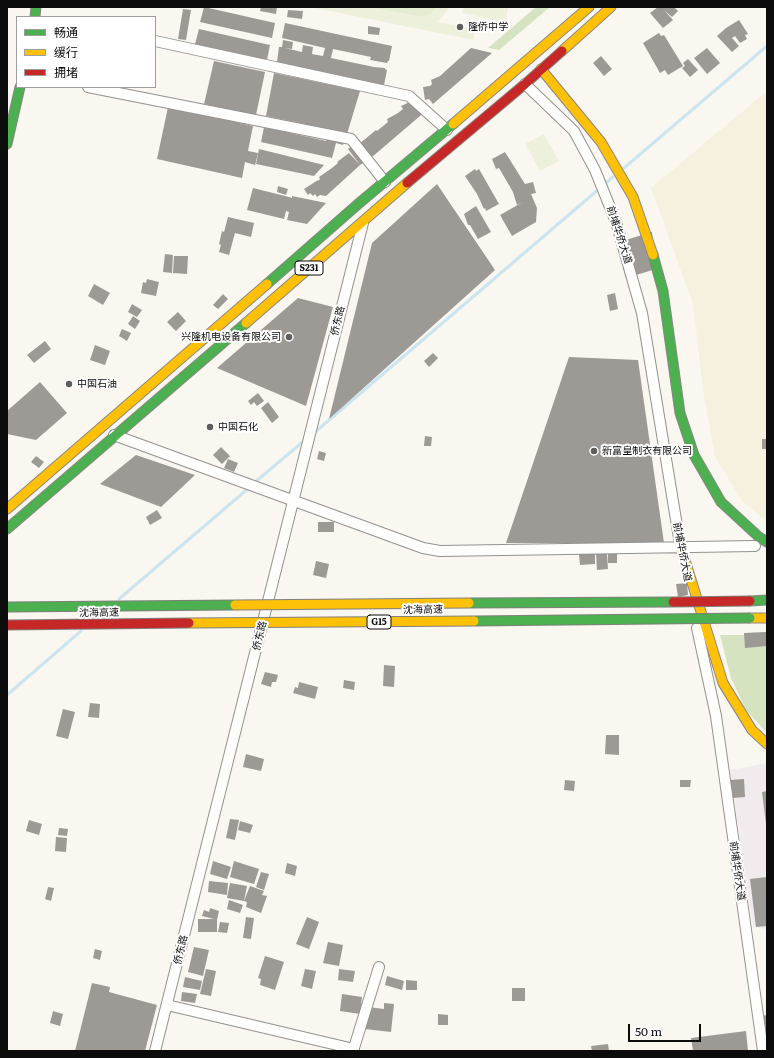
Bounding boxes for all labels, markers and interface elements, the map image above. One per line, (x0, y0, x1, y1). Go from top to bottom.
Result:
legend (16, 16, 156, 88)
place label: 隆侨中学 (468, 21, 508, 33)
marker: 隆侨中学 (455, 22, 465, 32)
text: 畅通 (54, 23, 78, 41)
text: 缓行 (54, 43, 78, 61)
text: 拥堵 (54, 63, 78, 81)
street label: 前埔华侨大道 (604, 205, 634, 265)
road number: S231 (295, 261, 323, 275)
street label: 侨东路 (329, 305, 347, 337)
place label: 兴隆机电设备有限公司 (181, 331, 281, 343)
marker: 兴隆机电设备有限公司 (284, 332, 294, 342)
place label: 中国石油 (77, 378, 117, 390)
marker: 中国石油 (64, 379, 74, 389)
place label: 中国石化 (218, 421, 258, 433)
marker: 中国石化 (205, 422, 215, 432)
place label: 新富皇制衣有限公司 (602, 445, 692, 457)
marker: 新富皇制衣有限公司 (589, 446, 599, 456)
street label: 前埔华侨大道 (670, 521, 694, 583)
street label: 沈海高速 (403, 604, 443, 616)
street label: 沈海高速 (79, 607, 119, 619)
road number: G15 (367, 615, 391, 629)
street label: 侨东路 (251, 620, 269, 652)
street label: 前埔华侨大道 (727, 840, 747, 902)
street label: 侨东路 (172, 934, 190, 966)
scale bar (630, 1016, 703, 1042)
text: 50 m (635, 1022, 662, 1040)

